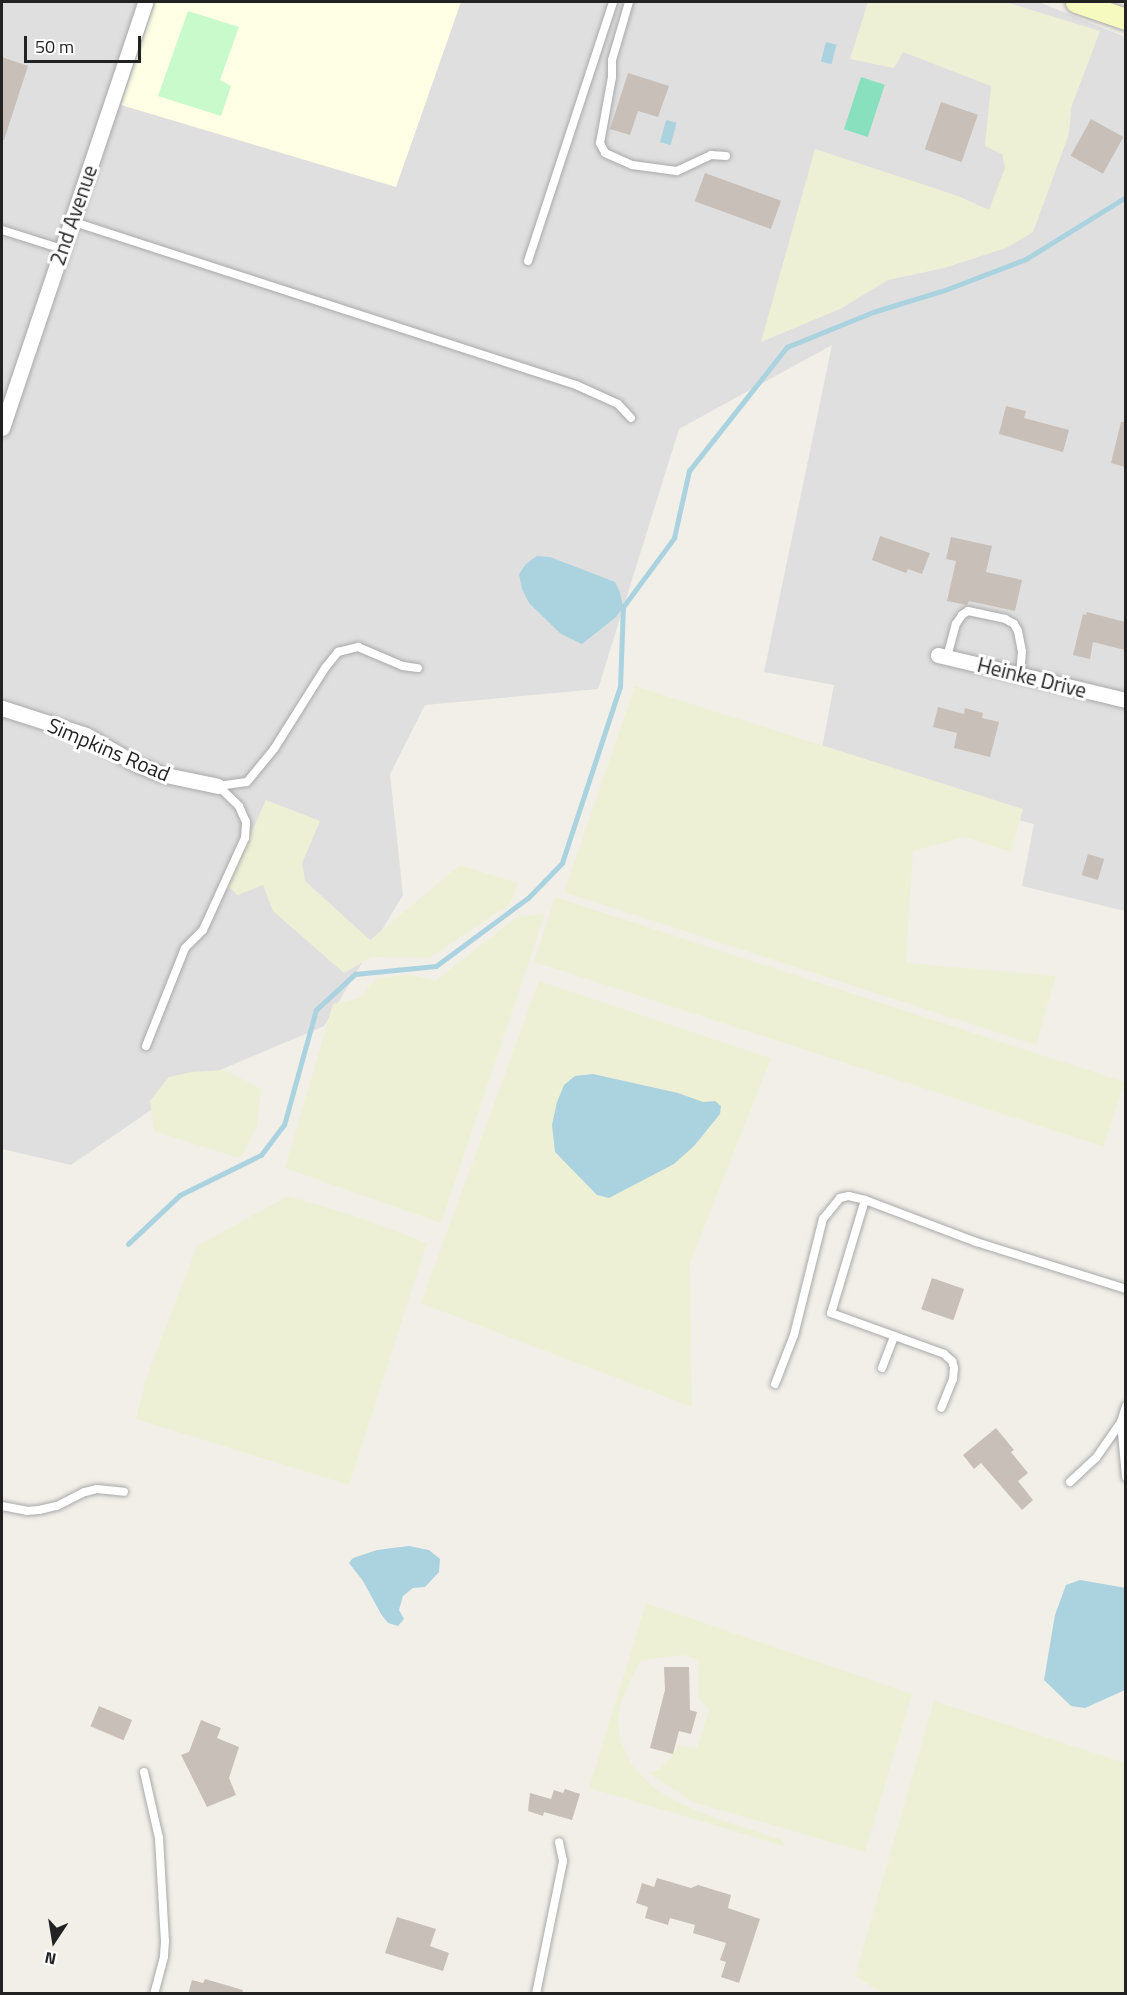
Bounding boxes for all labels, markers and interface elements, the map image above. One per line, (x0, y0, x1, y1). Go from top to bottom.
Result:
scale bar (27, 24, 144, 62)
text: 50 m (35, 33, 74, 60)
street label: 2nd Avenue (44, 162, 102, 268)
street label: Heinke Drive (975, 651, 1089, 703)
street label: Simpkins Road (44, 712, 174, 786)
north arrow (24, 1911, 84, 1971)
text: N (42, 1946, 58, 1971)

